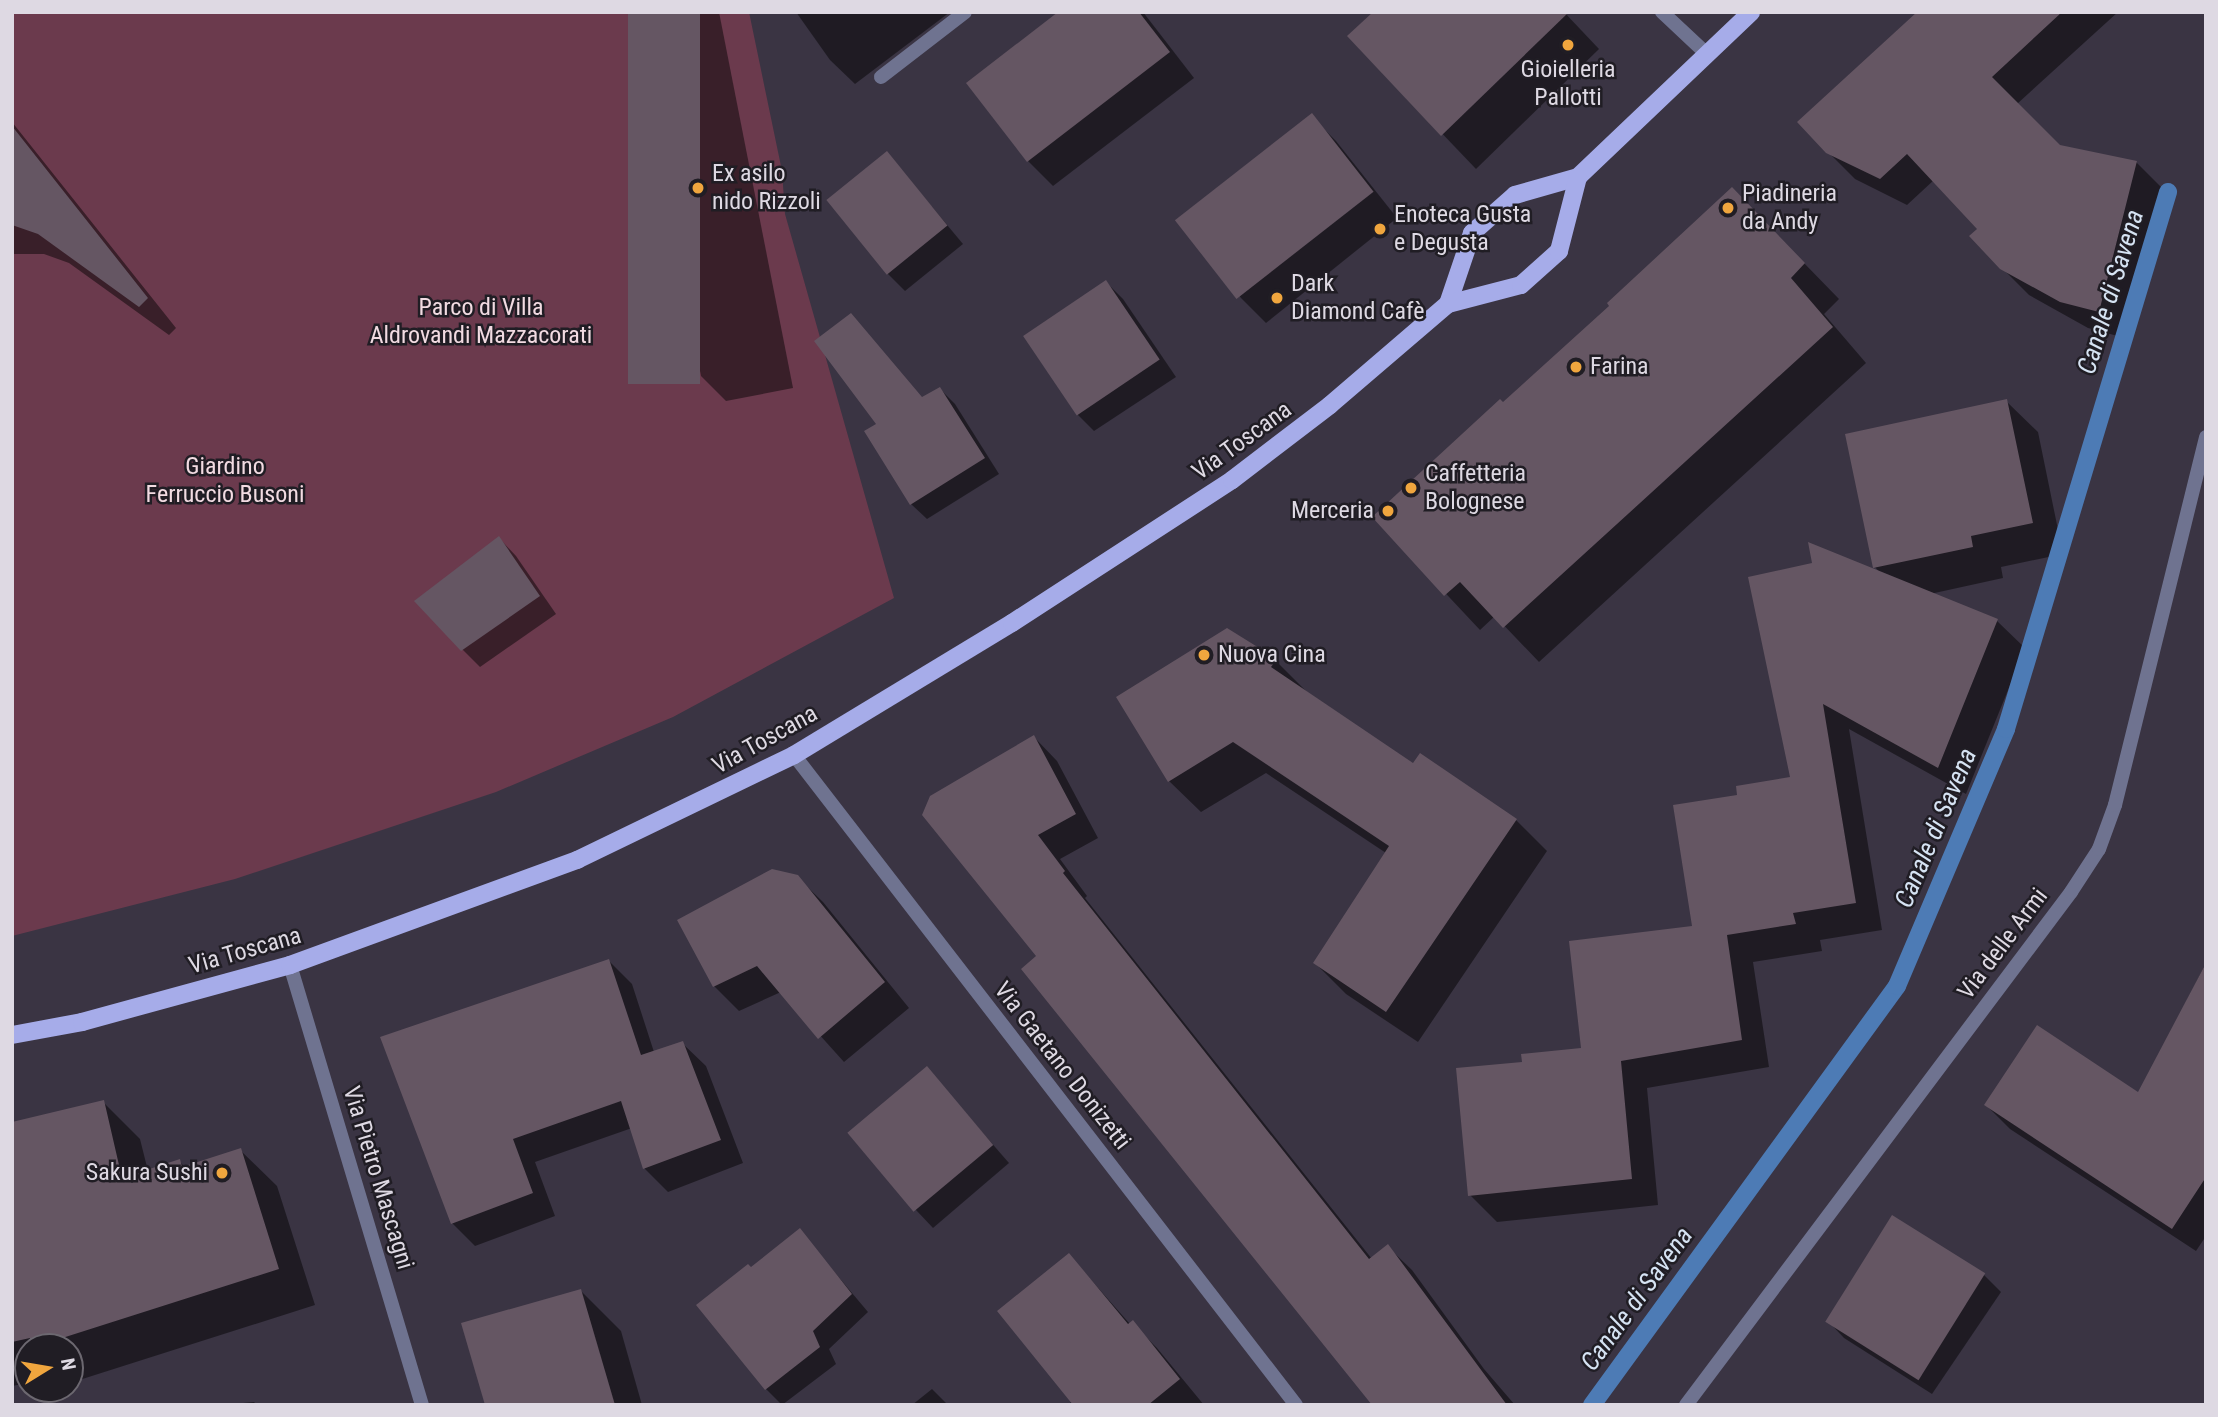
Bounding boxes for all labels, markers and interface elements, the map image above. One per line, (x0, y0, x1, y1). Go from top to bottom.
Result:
marker: Gioielleria Pallotti (1560, 37, 1576, 53)
place label: Gioielleria Pallotti (1520, 56, 1616, 112)
place label: Ex asilo nido Rizzoli (712, 160, 821, 216)
marker: Ex asilo nido Rizzoli (690, 180, 706, 196)
place label: Piadineria da Andy (1742, 180, 1837, 236)
marker: Piadineria da Andy (1720, 200, 1736, 216)
place label: Enoteca Gusta e Degusta (1394, 201, 1531, 257)
water label: Canale di Savena (2071, 206, 2151, 378)
marker: Enoteca Gusta e Degusta (1372, 221, 1388, 237)
place label: Dark Diamond Cafè (1291, 270, 1425, 326)
marker: Dark Diamond Cafè (1269, 290, 1285, 306)
park label: Parco di Villa Aldrovandi Mazzacorati (370, 294, 592, 350)
place label: Farina (1590, 353, 1649, 381)
marker: Farina (1568, 359, 1584, 375)
street label: Via Toscana (1187, 395, 1297, 487)
park label: Giardino Ferruccio Busoni (146, 453, 304, 509)
place label: Caffetteria Bolognese (1425, 460, 1526, 516)
marker: Caffetteria Bolognese (1403, 480, 1419, 496)
place label: Merceria (1291, 497, 1374, 525)
marker: Merceria (1380, 503, 1396, 519)
place label: Nuova Cina (1218, 641, 1326, 669)
marker: Nuova Cina (1196, 647, 1212, 663)
street label: Via Toscana (707, 699, 823, 781)
water label: Canale di Savena (1888, 744, 1984, 912)
street label: Via delle Armi (1952, 883, 2054, 1005)
street label: Via Toscana (185, 921, 305, 981)
street label: Via Gaetano Donizetti (988, 976, 1136, 1156)
street label: Via Pietro Mascagni (336, 1083, 420, 1273)
place label: Sakura Sushi (86, 1159, 208, 1187)
marker: Sakura Sushi (214, 1165, 230, 1181)
water label: Canale di Savena (1574, 1221, 1700, 1377)
north arrow (14, 1333, 84, 1403)
text: N (56, 1356, 81, 1372)

